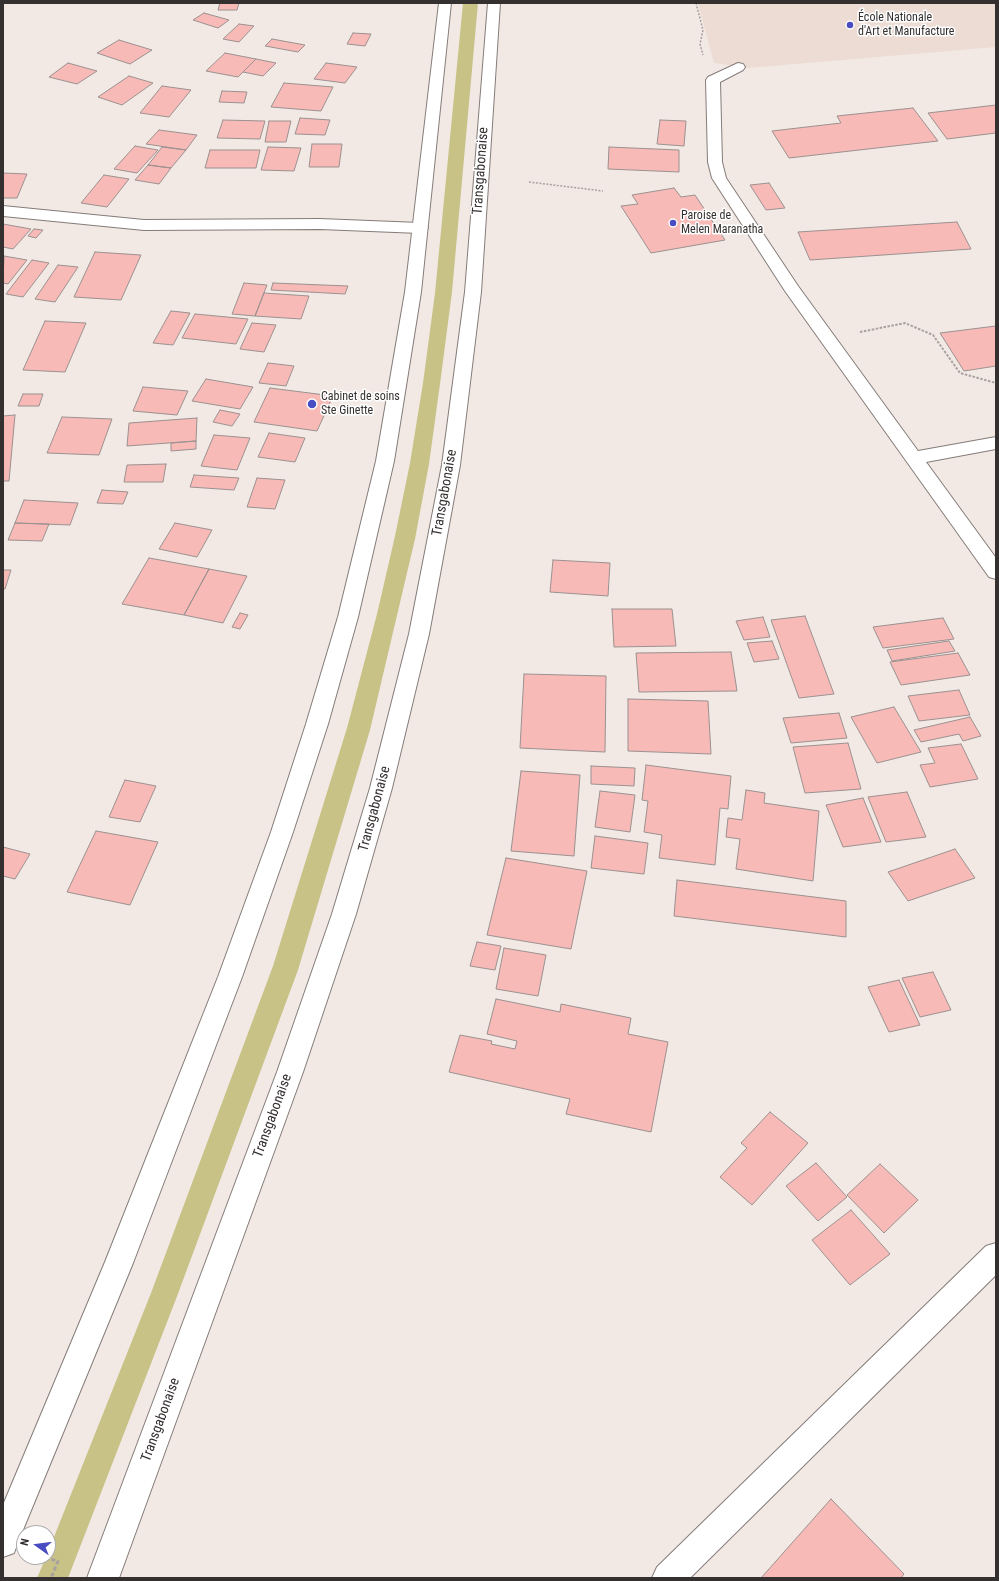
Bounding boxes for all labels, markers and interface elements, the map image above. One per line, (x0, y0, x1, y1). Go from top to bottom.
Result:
place label: École Nationale d'Art et Manufacture (858, 11, 954, 39)
marker: École Nationale d'Art et Manufacture (845, 20, 855, 30)
street label: Transgabonaise (470, 127, 492, 215)
place label: Paroise de Melen Maranatha (681, 209, 763, 237)
marker: Paroise de Melen Maranatha (668, 218, 678, 228)
place label: Cabinet de soins Ste Ginette (321, 390, 400, 418)
marker: Cabinet de soins Ste Ginette (306, 398, 318, 410)
street label: Transgabonaise (429, 448, 461, 538)
street label: Transgabonaise (356, 764, 394, 854)
street label: Transgabonaise (250, 1072, 296, 1160)
street label: Transgabonaise (138, 1376, 184, 1464)
north arrow (16, 1525, 56, 1565)
text: N (18, 1537, 32, 1547)

